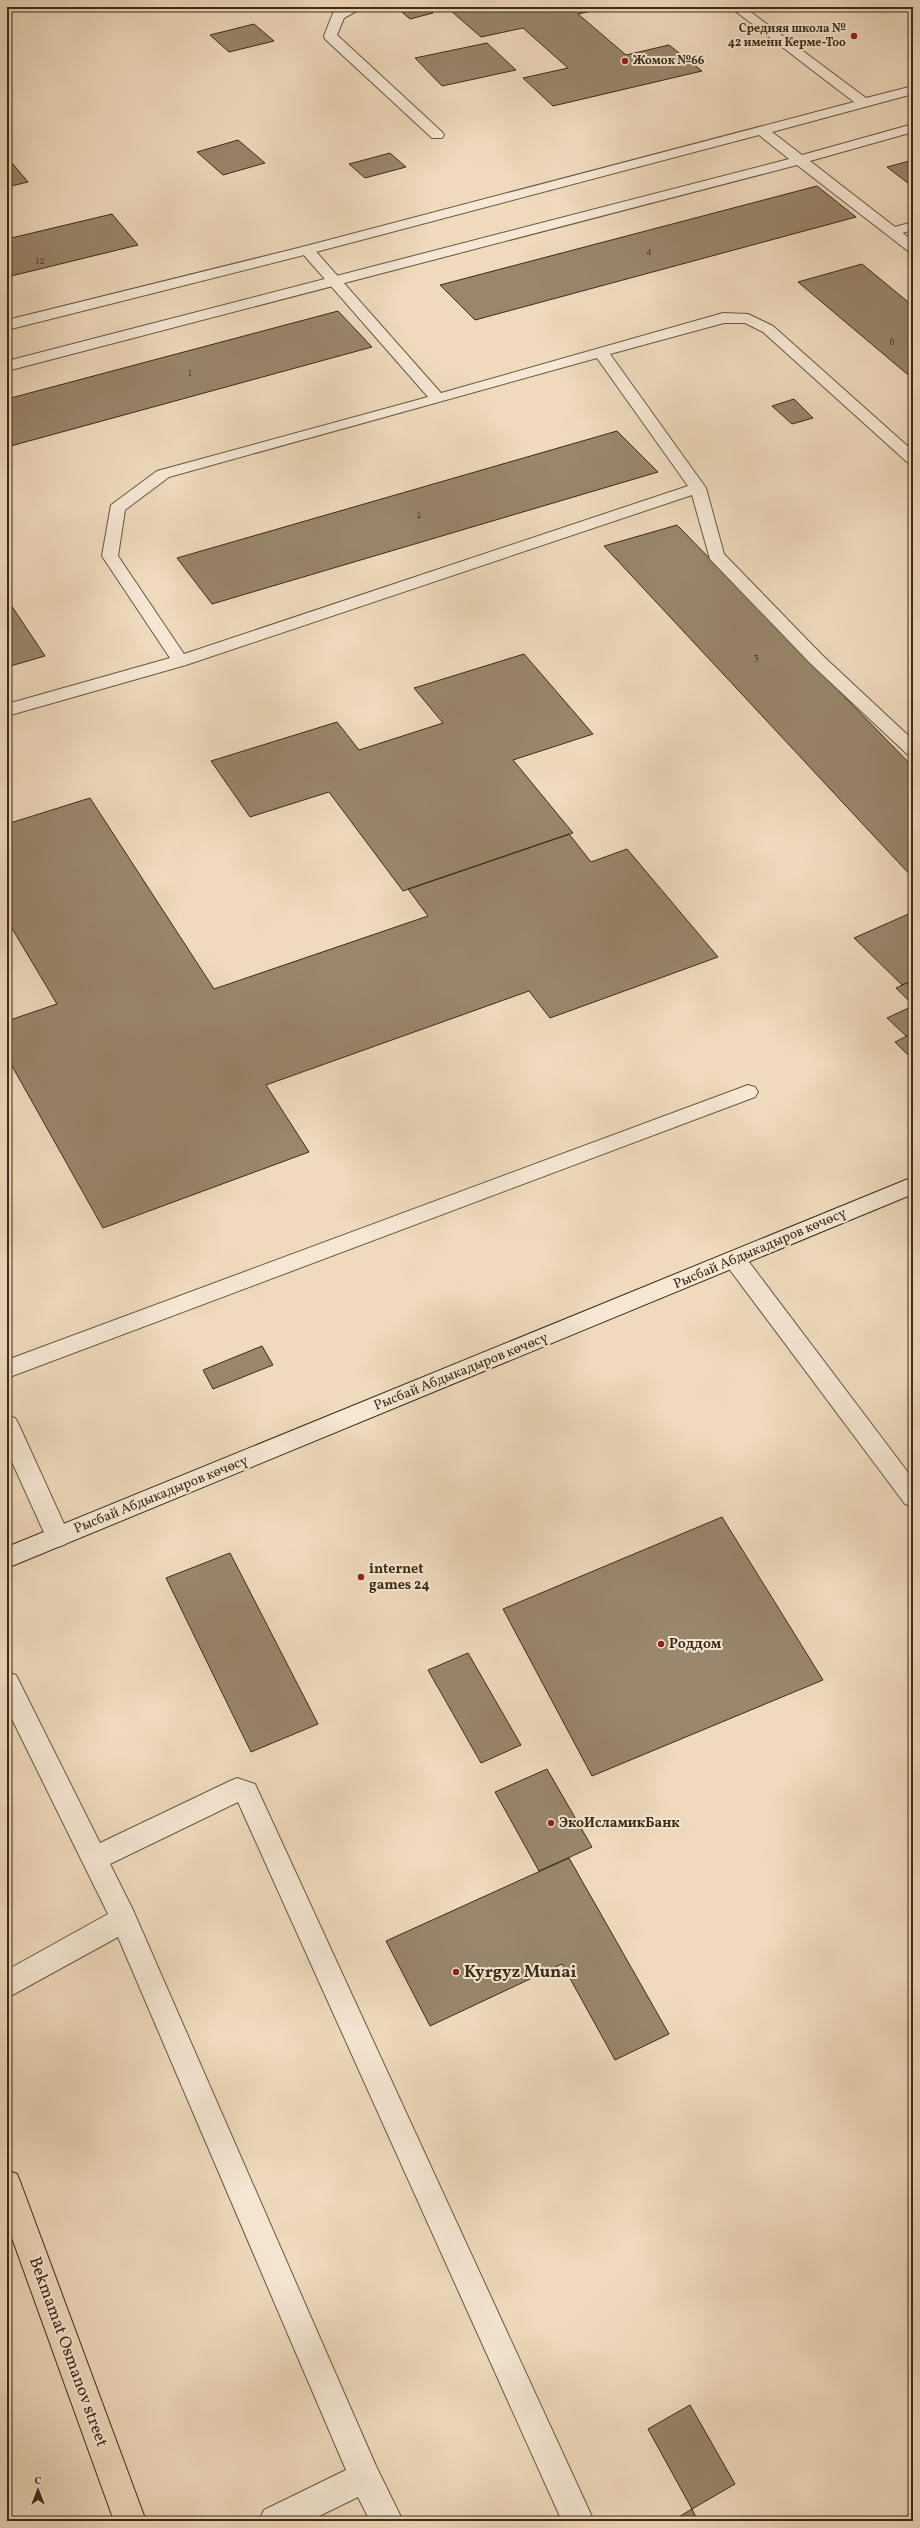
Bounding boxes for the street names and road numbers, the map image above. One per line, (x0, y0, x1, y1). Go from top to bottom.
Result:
street label: Рысбай Абдыкадыров көчөсү (671, 1204, 850, 1294)
street label: Рысбай Абдыкадыров көчөсү (371, 1328, 551, 1416)
street label: Рысбай Абдыкадыров көчөсү (71, 1451, 251, 1539)
street label: Bekmamat Osmanov street (23, 2254, 113, 2450)

